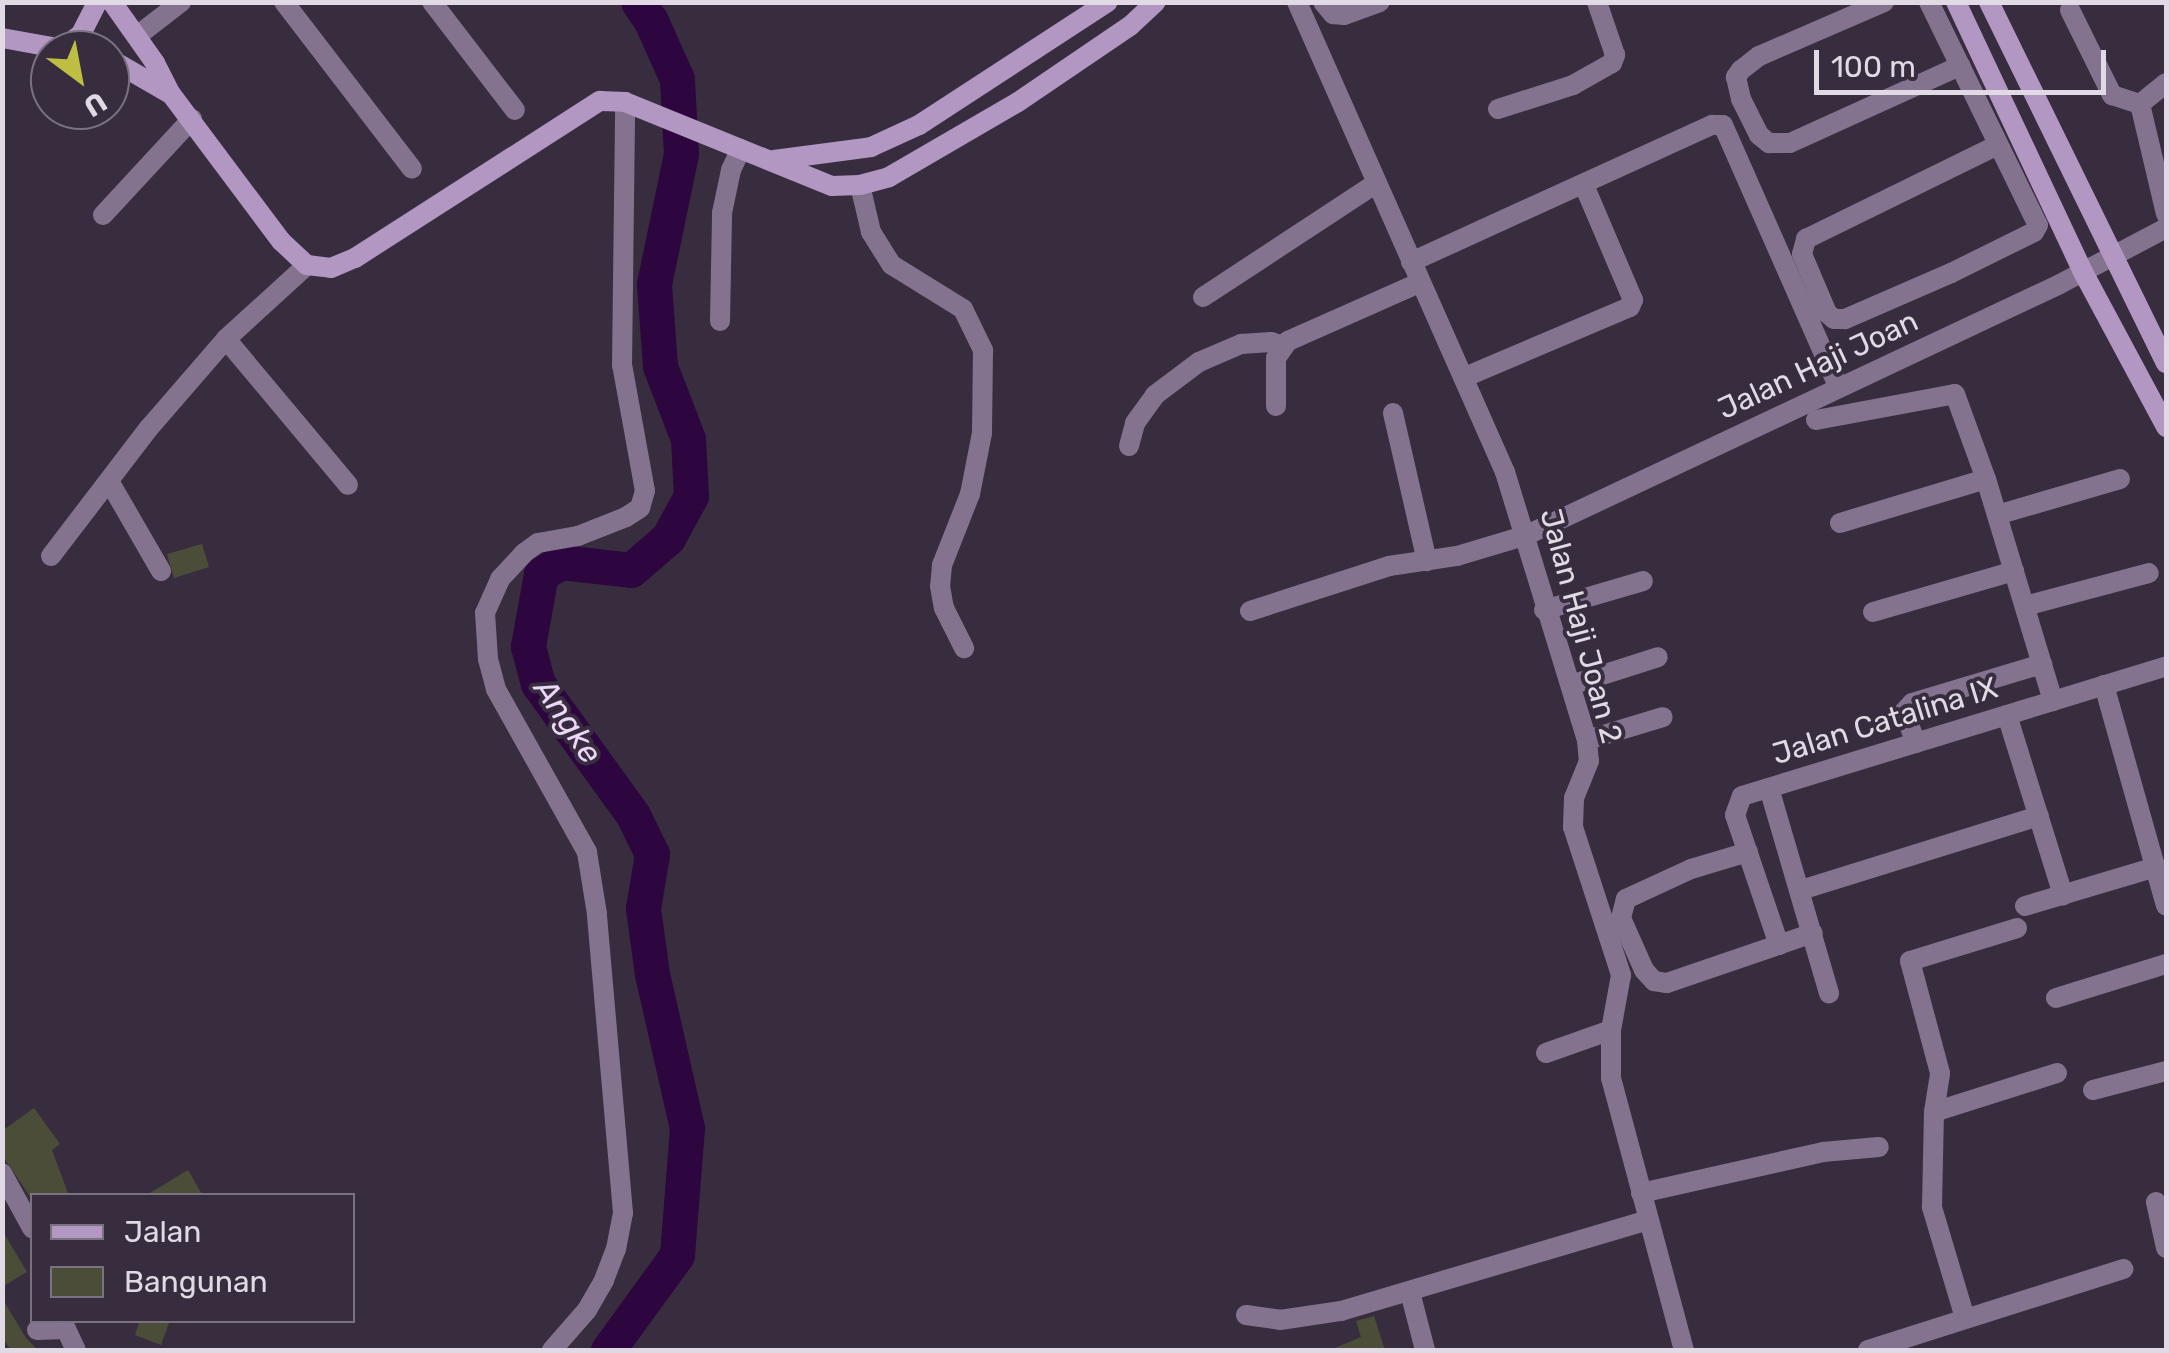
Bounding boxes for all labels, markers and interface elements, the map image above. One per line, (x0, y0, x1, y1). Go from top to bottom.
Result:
north arrow (30, 30, 130, 130)
scale bar (1819, 30, 2112, 92)
text: 100 m (1831, 49, 1916, 85)
text: U (78, 85, 112, 124)
street label: Jalan Haji Joan (1712, 303, 1924, 427)
street label: Jalan Haji Joan 2 (1532, 505, 1630, 747)
street label: Jalan Catalina IX (1768, 670, 2002, 772)
water label: Angke (526, 671, 610, 771)
legend (30, 1193, 355, 1323)
text: Jalan (124, 1214, 202, 1250)
text: Bangunan (124, 1264, 268, 1300)

